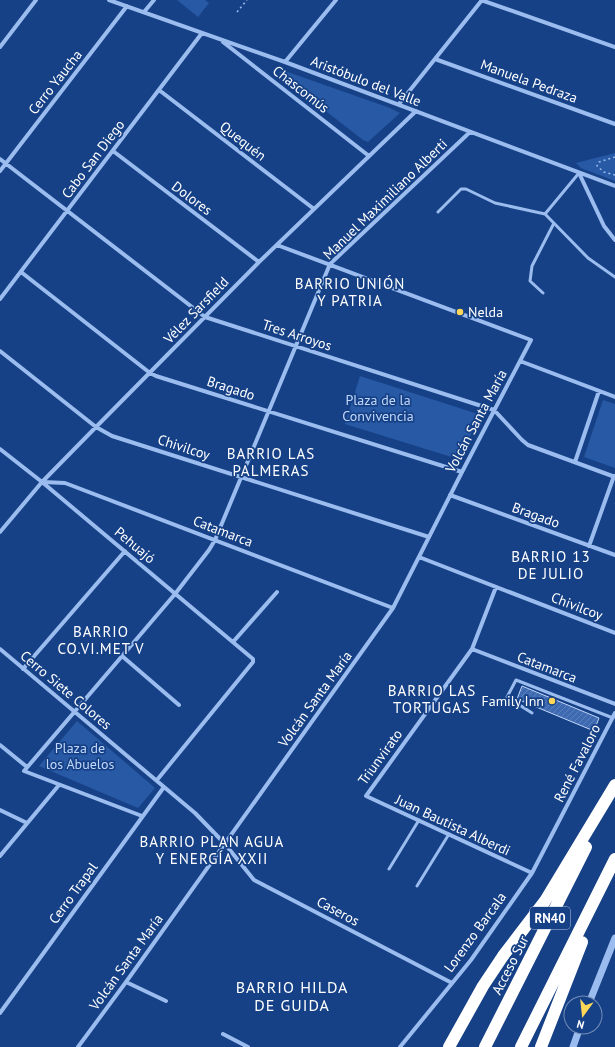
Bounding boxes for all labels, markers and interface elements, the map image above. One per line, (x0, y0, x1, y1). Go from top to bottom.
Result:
street label: Cerro Yaucha (24, 46, 86, 118)
street label: Aristóbulo del Valle (308, 52, 424, 110)
street label: Manuela Pedraza (478, 55, 580, 107)
street label: Chascomús (269, 61, 333, 117)
street label: Cabo San Diego (57, 116, 129, 202)
street label: Quequén (216, 117, 270, 165)
street label: Manuel Maximiliano Alberti (319, 135, 451, 263)
street label: Dolores (168, 177, 216, 219)
street label: Vélez Sarsfield (159, 273, 232, 348)
district label: BARRIO UNIÓN Y PATRIA (295, 274, 405, 310)
place label: Nelda (468, 303, 503, 321)
marker: Nelda (455, 307, 465, 317)
street label: Tres Arroyos (260, 315, 334, 355)
street label: Volcán Santa María (441, 366, 511, 477)
street label: Bragado (205, 372, 257, 404)
park label: Plaza de la Convivencia (342, 391, 414, 425)
street label: Chivilcoy (156, 430, 213, 464)
district label: BARRIO LAS PALMERAS (227, 444, 315, 480)
street label: Bragado (510, 498, 562, 532)
street label: Catamarca (190, 511, 256, 551)
street label: Pehuajó (111, 523, 159, 567)
district label: BARRIO 13 DE JULIO (511, 547, 591, 583)
street label: Chivilcoy (549, 588, 606, 624)
district label: BARRIO CO.VI.MET V (57, 622, 145, 658)
street label: Cerro Siete Colores (17, 647, 115, 733)
street label: Volcán Santa María (274, 647, 356, 751)
street label: Catamarca (514, 647, 580, 687)
district label: BARRIO LAS TORTUGAS (388, 681, 476, 717)
place label: Family Inn (481, 692, 544, 710)
marker: Family Inn (547, 696, 557, 706)
street label: René Favaloro (550, 721, 604, 805)
street label: Triunvirato (354, 726, 406, 788)
park label: Plaza de los Abuelos (46, 739, 114, 773)
street label: Juan Bautista Alberdi (392, 790, 513, 860)
district label: BARRIO PLAN AGUA Y ENERGÍA XXII (140, 832, 284, 868)
street label: Cerro Trapal (45, 859, 101, 927)
street label: Lorenzo Barcala (440, 888, 510, 976)
street label: Caseros (314, 892, 363, 930)
road number: RN40 (530, 907, 570, 929)
street label: Volcán Santa María (85, 910, 167, 1014)
street label: Acceso Sur (487, 932, 533, 998)
district label: BARRIO HILDA DE GUIDA (236, 977, 348, 1015)
north arrow (563, 995, 603, 1035)
text: N (575, 1017, 586, 1032)

